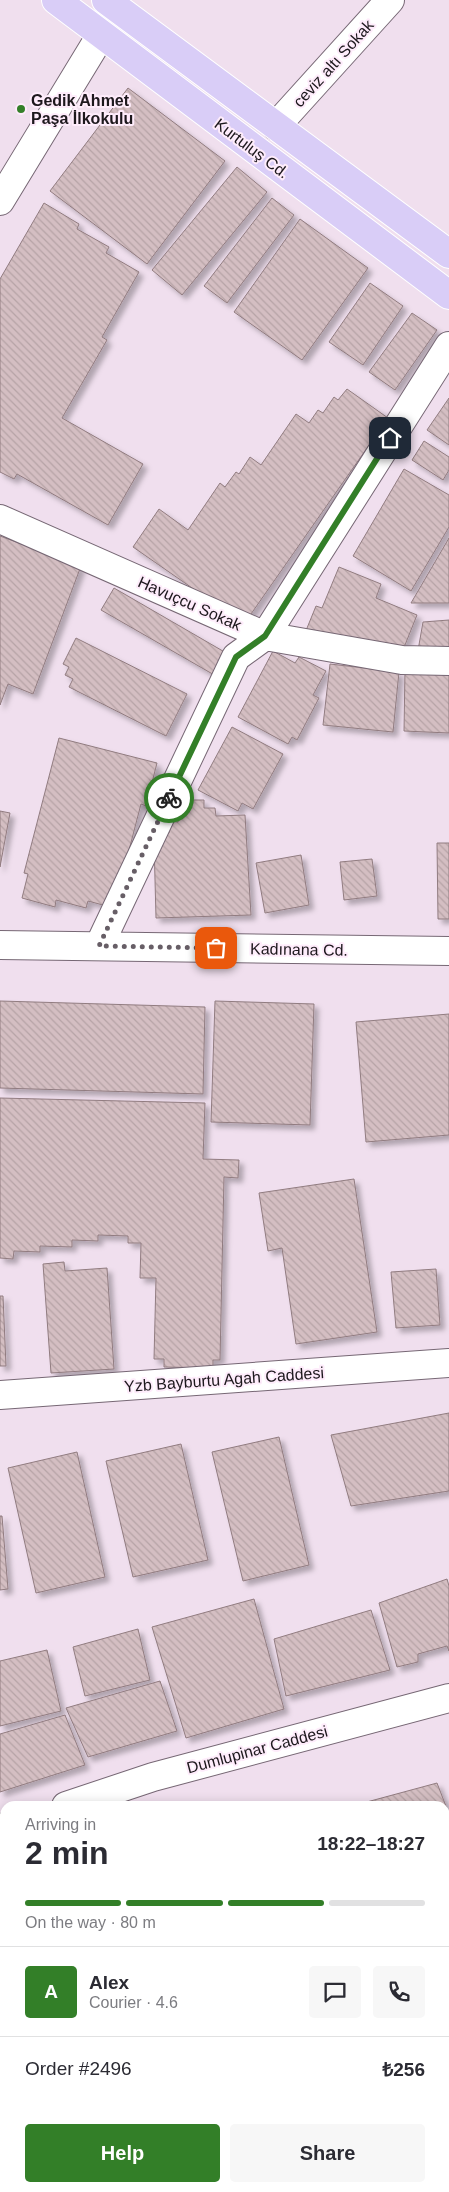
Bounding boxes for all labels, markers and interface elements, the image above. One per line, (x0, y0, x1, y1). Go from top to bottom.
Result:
street label: ceviz altı Sokak (290, 16, 378, 110)
place label: Gedik Ahmet Paşa İlkokulu (31, 92, 133, 127)
marker: Gedik Ahmet Paşa İlkokulu (15, 103, 27, 115)
street label: Kurtuluş Cd. (211, 115, 292, 182)
pin (369, 417, 411, 459)
icon: home (376, 424, 404, 452)
street label: Havuçcu Sokak (136, 573, 245, 634)
courier (144, 773, 194, 823)
icon: bike (155, 784, 183, 812)
pin (195, 927, 237, 969)
icon: bag (202, 934, 230, 962)
street label: Kadınana Cd. (250, 940, 348, 959)
street label: Yzb Bayburtu Agah Caddesi (124, 1364, 324, 1395)
street label: Dumlupinar Caddesi (185, 1723, 329, 1776)
text: Arriving in (25, 1816, 96, 1833)
text: 18:22–18:27 (317, 1833, 425, 1854)
text: 2 min (25, 1835, 109, 1871)
text: On the way · 80 m (25, 1914, 156, 1931)
button: chat (309, 1966, 361, 2018)
button: phone (373, 1966, 425, 2018)
text: Alex (89, 1972, 129, 1993)
text: A (44, 1981, 58, 2002)
text: Courier · 4.6 (89, 1994, 178, 2011)
text: Order #2496 (25, 2058, 132, 2079)
text: ₺256 (382, 2059, 425, 2080)
button: Help (25, 2124, 220, 2182)
button: Share (230, 2124, 425, 2182)

